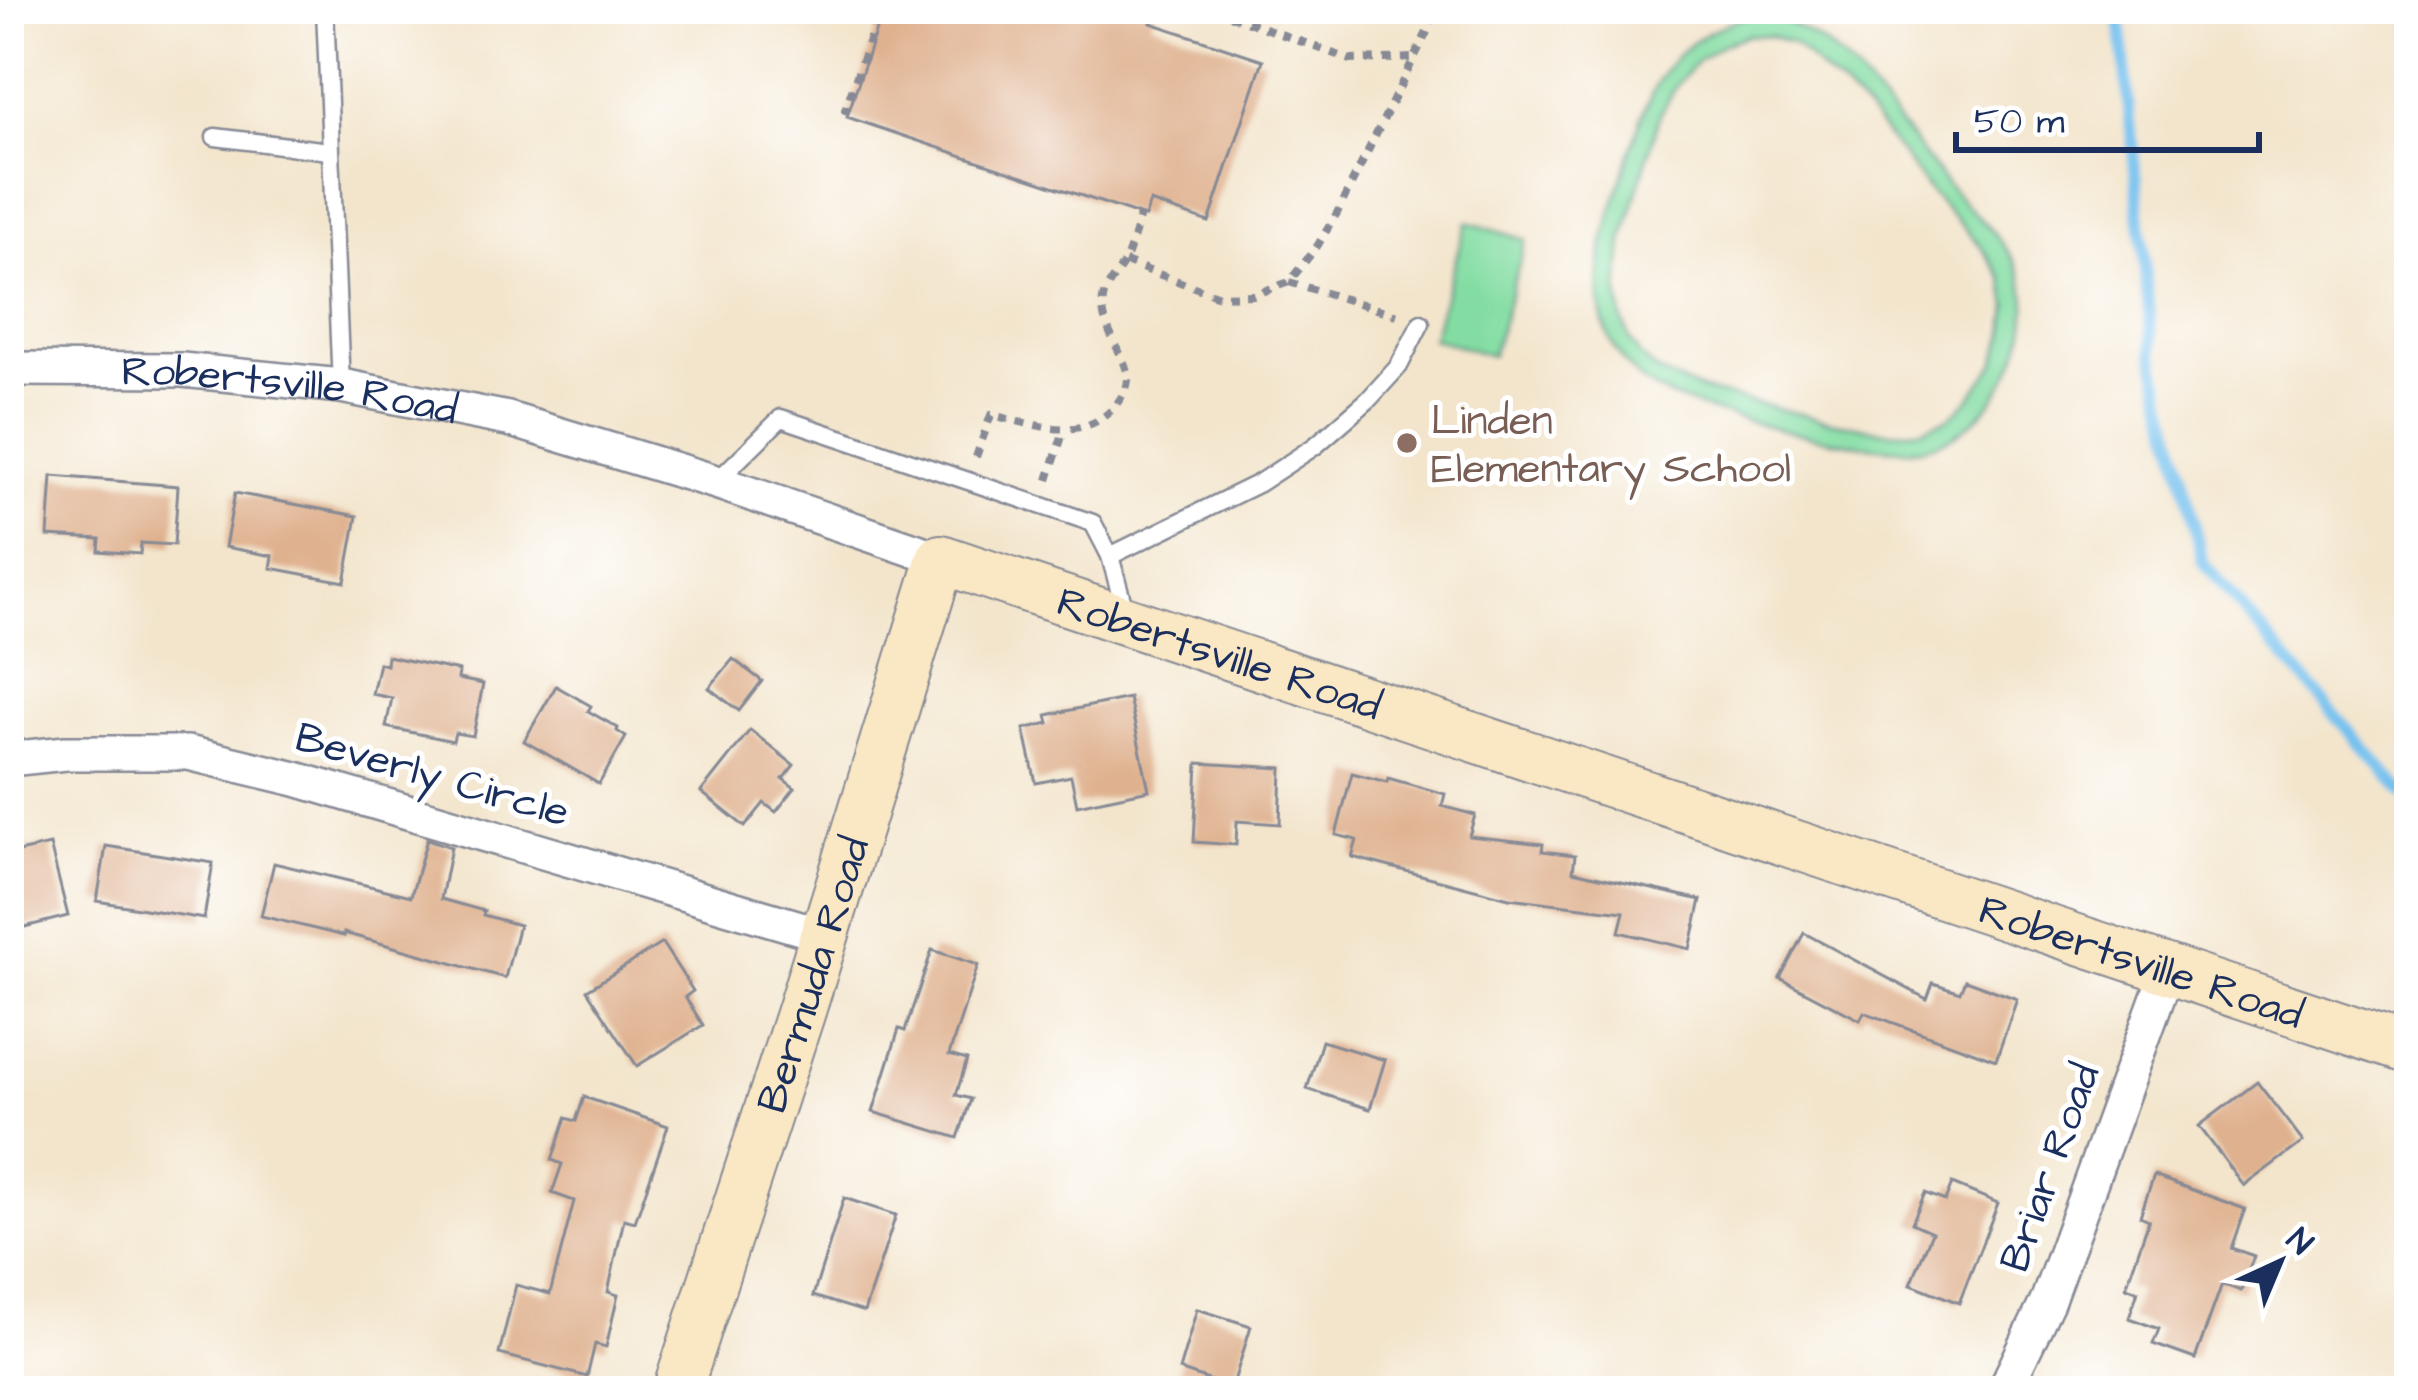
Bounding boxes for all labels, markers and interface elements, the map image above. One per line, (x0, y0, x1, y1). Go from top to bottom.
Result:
scale bar (1956, 78, 2259, 152)
text: 50 m (1974, 96, 2065, 147)
street label: Robertsville Road (122, 343, 462, 440)
place label: Linden Elementary School (1431, 393, 1791, 500)
marker: Linden Elementary School (1394, 430, 1420, 456)
street label: Robertsville Road (1049, 574, 1389, 736)
street label: Beverly Circle (288, 709, 576, 844)
street label: Bermuda Road (744, 830, 885, 1121)
street label: Robertsville Road (1971, 882, 2311, 1045)
street label: Briar Road (1986, 1056, 2115, 1280)
north arrow (2220, 1202, 2340, 1322)
text: N (2276, 1218, 2323, 1266)

